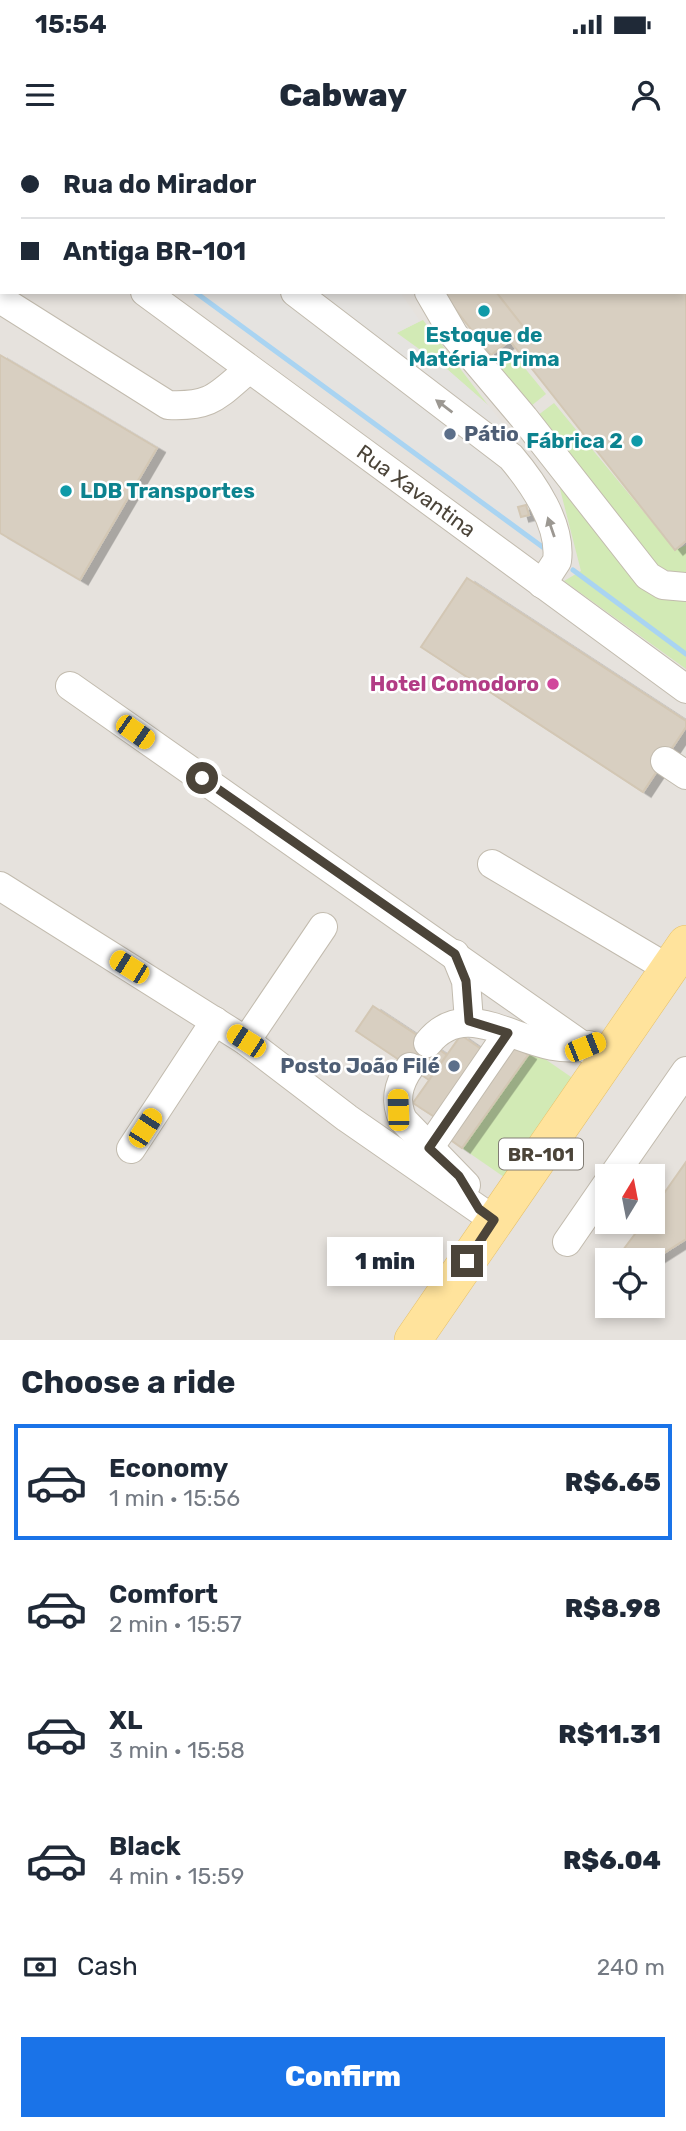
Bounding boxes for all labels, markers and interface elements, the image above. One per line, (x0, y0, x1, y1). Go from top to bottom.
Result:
text: 15:54 (35, 9, 107, 40)
icon: menu (21, 76, 59, 114)
text: Cabway (279, 76, 407, 114)
icon: person (627, 76, 665, 114)
text: Rua do Mirador (63, 169, 256, 200)
text: Antiga BR-101 (63, 236, 246, 267)
marker: Estoque de Matéria-Prima (476, 303, 492, 319)
place label: Estoque de Matéria-Prima (408, 322, 560, 371)
one-way arrow (435, 399, 453, 413)
place label: Pátio (464, 421, 519, 446)
marker: Pátio (442, 426, 458, 442)
place label: Fábrica 2 (526, 428, 623, 453)
marker: Fábrica 2 (629, 433, 645, 449)
street label: Rua Xavantina (352, 439, 481, 542)
place label: LDB Transportes (80, 478, 255, 503)
marker: LDB Transportes (58, 483, 74, 499)
one-way arrow (545, 516, 556, 537)
place label: Hotel Comodoro (370, 671, 539, 696)
marker: Hotel Comodoro (545, 676, 561, 692)
car (112, 711, 159, 753)
route start (186, 762, 218, 794)
car (106, 947, 153, 987)
car (223, 1021, 270, 1061)
car (562, 1029, 609, 1065)
place label: Posto João Filé (280, 1053, 440, 1078)
marker: Posto João Filé (446, 1058, 462, 1074)
car (387, 1089, 410, 1131)
car (125, 1105, 166, 1151)
road number: BR-101 (499, 1138, 583, 1170)
north arrow (595, 1164, 665, 1234)
map controls (595, 1164, 665, 1318)
callout: 1 min (327, 1236, 442, 1286)
route end (451, 1245, 483, 1277)
text: 1 min (355, 1247, 415, 1275)
button: locate (595, 1248, 665, 1318)
text: Choose a ride (21, 1363, 235, 1401)
icon: car (25, 1451, 88, 1514)
text: Economy (109, 1453, 228, 1484)
text: R$6.65 (565, 1467, 661, 1498)
text: 1 min · 15:56 (109, 1484, 240, 1512)
icon: car (25, 1577, 88, 1640)
text: Comfort (109, 1579, 218, 1610)
text: R$8.98 (565, 1593, 661, 1624)
text: 2 min · 15:57 (109, 1610, 242, 1638)
icon: car (25, 1703, 88, 1766)
text: XL (109, 1705, 142, 1736)
text: R$11.31 (558, 1719, 661, 1750)
text: 3 min · 15:58 (109, 1736, 245, 1764)
icon: car (25, 1829, 88, 1892)
text: Black (109, 1831, 181, 1862)
text: R$6.04 (563, 1845, 661, 1876)
text: 4 min · 15:59 (109, 1862, 244, 1890)
icon: cash (21, 1948, 59, 1986)
text: Cash (77, 1951, 138, 1982)
text: 240 m (597, 1953, 665, 1981)
button: Confirm (21, 2037, 665, 2117)

